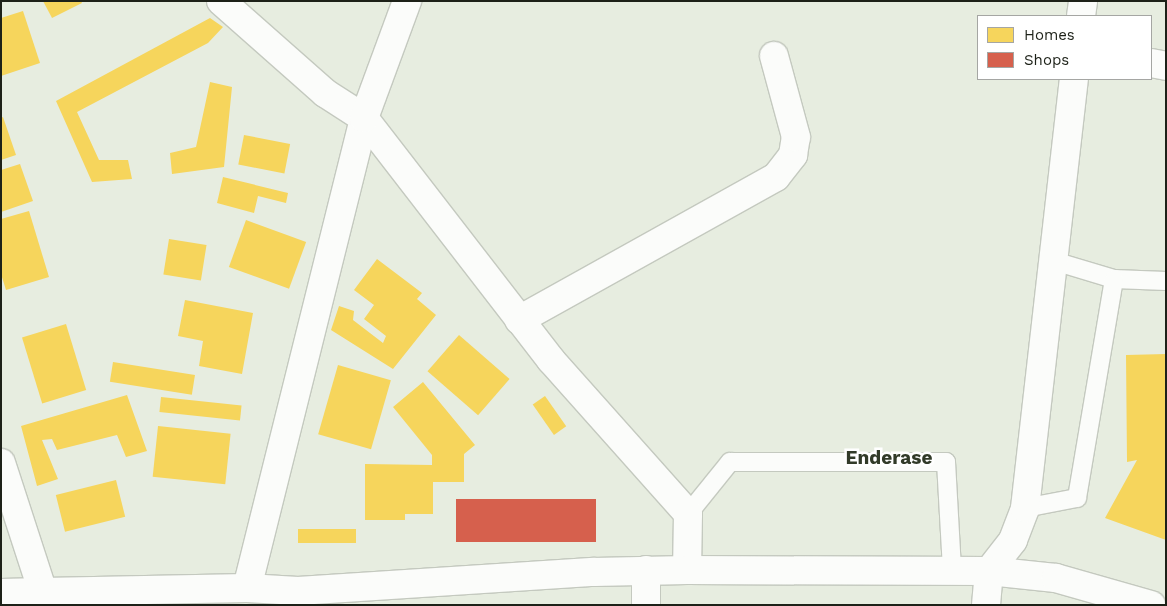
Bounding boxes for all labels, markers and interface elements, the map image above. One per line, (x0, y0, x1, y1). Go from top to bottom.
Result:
legend (977, 15, 1152, 80)
text: Homes (1024, 26, 1075, 44)
text: Shops (1024, 51, 1069, 69)
district label: Enderase (846, 447, 932, 469)

